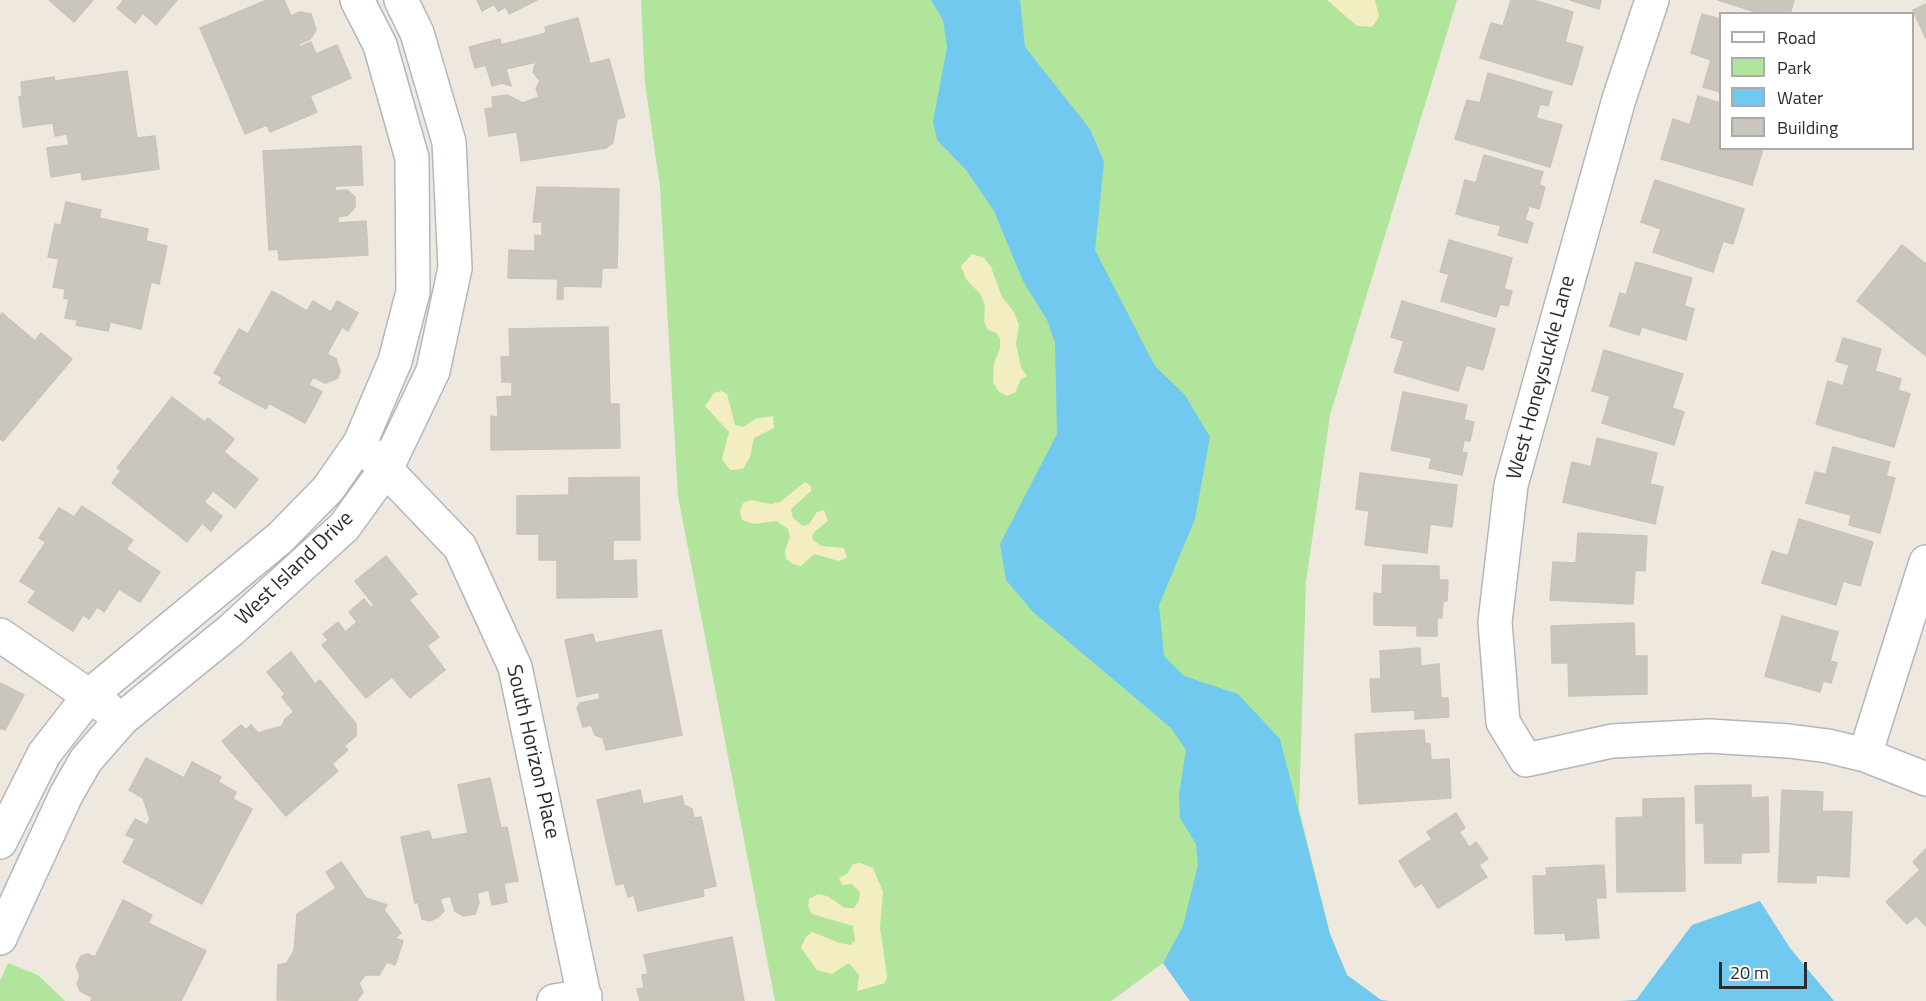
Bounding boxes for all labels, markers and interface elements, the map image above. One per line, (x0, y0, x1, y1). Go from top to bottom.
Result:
legend (1719, 12, 1914, 150)
text: Road (1777, 24, 1816, 51)
text: Park (1777, 54, 1811, 81)
text: Water (1777, 84, 1823, 111)
text: Building (1777, 114, 1838, 141)
street label: West Honeysuckle Lane (1503, 273, 1581, 483)
street label: West Island Drive (231, 507, 359, 631)
street label: South Horizon Place (500, 663, 564, 841)
scale bar (1722, 950, 1810, 988)
text: 20 m (1730, 959, 1769, 986)

